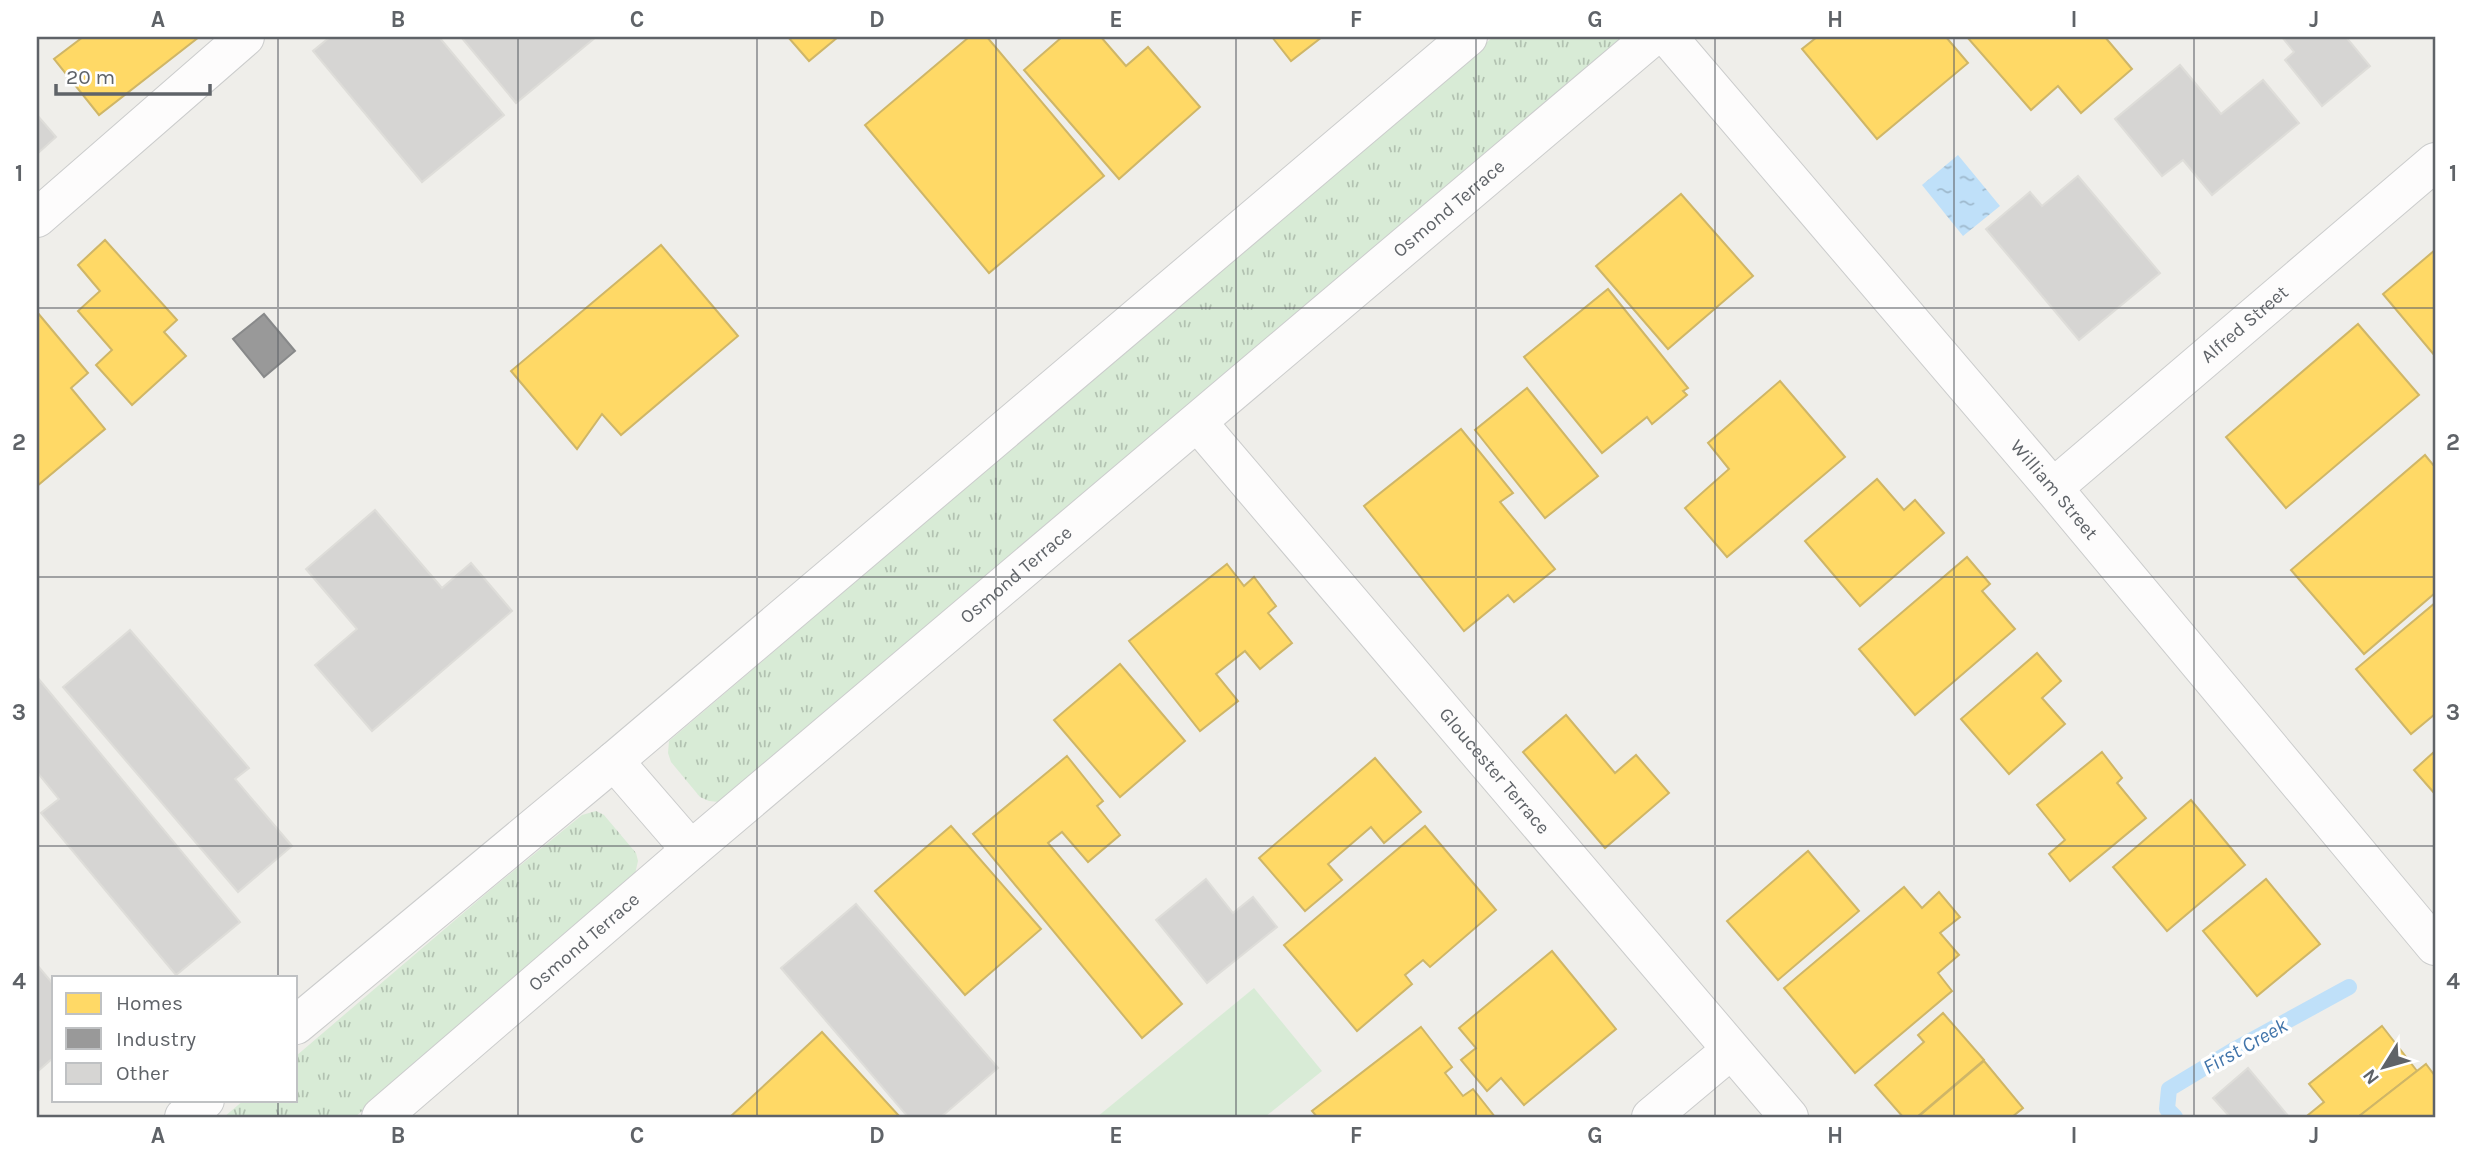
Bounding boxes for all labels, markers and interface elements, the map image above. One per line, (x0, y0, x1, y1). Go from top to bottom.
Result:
text: A (151, 6, 165, 33)
text: B (391, 6, 405, 33)
text: C (630, 6, 644, 33)
text: D (869, 6, 885, 33)
text: E (1109, 6, 1123, 33)
text: F (1350, 6, 1362, 33)
text: G (1587, 6, 1603, 33)
text: H (1827, 6, 1843, 33)
text: I (2070, 6, 2078, 33)
text: J (2309, 6, 2319, 33)
scale bar (56, 52, 210, 96)
text: 20 m (66, 65, 115, 89)
street label: Osmond Terrace (1389, 155, 1509, 262)
text: 1 (15, 160, 23, 187)
text: 1 (2449, 160, 2457, 187)
street label: Alfred Street (2197, 281, 2293, 368)
text: 2 (12, 429, 26, 456)
text: 2 (2446, 429, 2460, 456)
street label: William Street (2006, 435, 2102, 544)
street label: Osmond Terrace (956, 522, 1076, 628)
text: 3 (12, 699, 26, 726)
text: 3 (2446, 699, 2460, 726)
street label: Gloucester Terrace (1434, 703, 1554, 839)
street label: Osmond Terrace (524, 888, 644, 996)
text: 4 (12, 968, 26, 995)
text: 4 (2446, 968, 2460, 995)
legend (52, 976, 298, 1102)
text: Homes (116, 991, 183, 1015)
water label: First Creek (2198, 1013, 2292, 1079)
text: Industry (116, 1027, 196, 1051)
north arrow (2350, 1032, 2420, 1102)
text: Other (116, 1061, 169, 1085)
text: N (2358, 1065, 2384, 1089)
text: A (151, 1122, 165, 1149)
text: B (391, 1122, 405, 1149)
text: C (630, 1122, 644, 1149)
text: D (869, 1122, 885, 1149)
text: E (1109, 1122, 1123, 1149)
text: F (1350, 1122, 1362, 1149)
text: G (1587, 1122, 1603, 1149)
text: H (1827, 1122, 1843, 1149)
text: I (2070, 1122, 2078, 1149)
text: J (2309, 1122, 2319, 1149)

